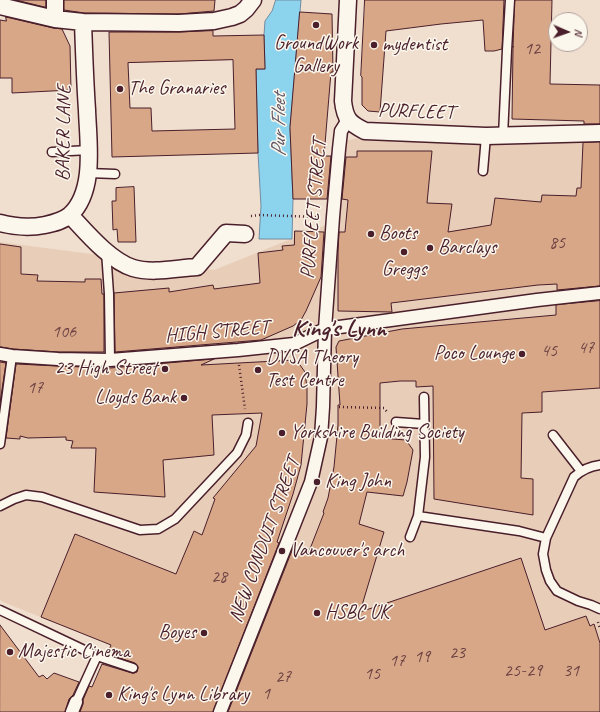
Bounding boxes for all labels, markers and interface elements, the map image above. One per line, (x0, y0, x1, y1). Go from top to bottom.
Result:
north arrow (548, 12, 588, 52)
marker: GroundWork Gallery (311, 20, 321, 30)
text: N (572, 29, 586, 36)
place label: GroundWork Gallery (274, 32, 358, 79)
place label: mydentist (382, 33, 447, 57)
house number: 12 (524, 38, 540, 60)
marker: mydentist (369, 40, 379, 50)
place label: The Granaries (128, 77, 225, 101)
marker: The Granaries (115, 84, 125, 94)
street label: BAKER LANE (51, 85, 77, 181)
water label: Pur Fleet (266, 93, 292, 157)
street label: PURFLEET (378, 99, 454, 125)
street label: PURFLEET STREET (296, 138, 332, 280)
place label: Boots (379, 222, 417, 246)
marker: Boots (366, 229, 376, 239)
house number: 85 (549, 232, 565, 254)
place label: Barclays (438, 236, 496, 260)
marker: Barclays (425, 243, 435, 253)
marker: Greggs (399, 247, 409, 257)
place label: Greggs (382, 258, 426, 282)
street label: HIGH STREET (164, 316, 270, 348)
district label: King's Lynn (292, 316, 386, 344)
house number: 106 (52, 321, 76, 343)
house number: 47 (578, 337, 594, 359)
house number: 45 (541, 340, 557, 362)
place label: Poco Lounge (434, 342, 514, 366)
place label: DVSA Theory Test Centre (266, 346, 358, 393)
marker: Poco Lounge (517, 349, 527, 359)
place label: 23 High Street (54, 357, 157, 381)
marker: 23 High Street (160, 364, 170, 374)
marker: DVSA Theory Test Centre (253, 365, 263, 375)
house number: 17 (27, 377, 43, 399)
place label: Lloyds Bank (95, 386, 176, 410)
marker: Lloyds Bank (179, 393, 189, 403)
place label: Yorkshire Building Society (290, 421, 464, 445)
marker: Yorkshire Building Society (277, 428, 287, 438)
street label: NEW CONDUIT STREET (224, 454, 306, 626)
place label: King John (325, 470, 391, 494)
marker: King John (312, 477, 322, 487)
place label: Vancouver's arch (290, 539, 404, 563)
marker: Vancouver's arch (277, 546, 287, 556)
house number: 28 (211, 566, 227, 588)
place label: HSBC UK (325, 601, 389, 625)
marker: HSBC UK (312, 608, 322, 618)
place label: Boyes (159, 621, 196, 645)
marker: Boyes (199, 628, 209, 638)
place label: Majestic Cinema (18, 640, 130, 664)
house number: 23 (449, 642, 465, 664)
house number: 19 (414, 646, 430, 668)
marker: Majestic Cinema (5, 647, 15, 657)
house number: 17 (389, 650, 405, 672)
house number: 25-29 (504, 660, 542, 682)
house number: 31 (563, 660, 579, 682)
house number: 15 (364, 663, 380, 685)
house number: 27 (275, 666, 291, 688)
place label: King's Lynn Library (117, 683, 249, 707)
house number: 1 (262, 683, 270, 705)
marker: King's Lynn Library (104, 690, 114, 700)

